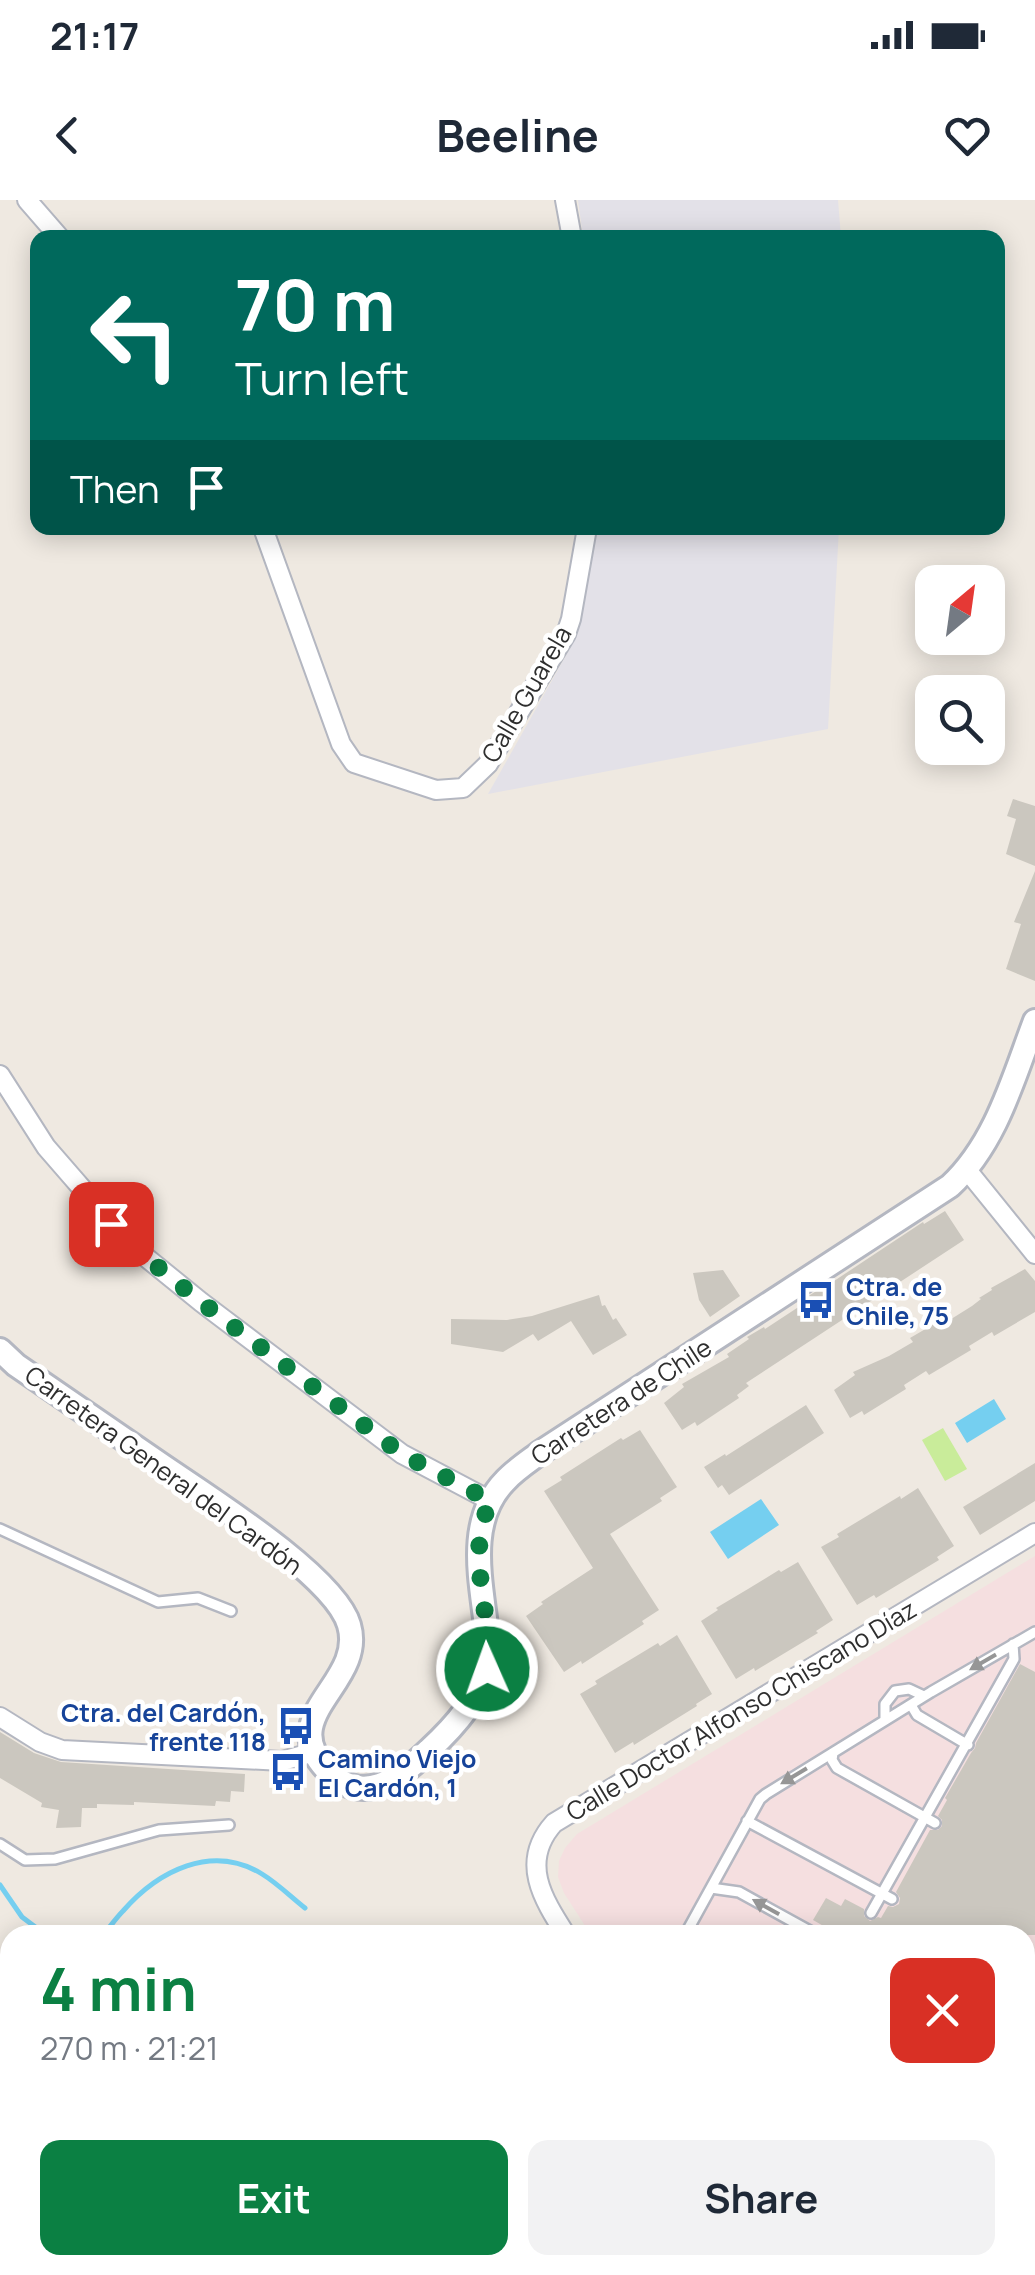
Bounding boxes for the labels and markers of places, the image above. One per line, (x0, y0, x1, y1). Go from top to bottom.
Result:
pin (69, 1182, 154, 1267)
place label: Ctra. de Chile, 75 (846, 1269, 949, 1333)
bus stop icon: Ctra. de Chile, 75 (795, 1279, 837, 1321)
place label: Ctra. del Cardón, frente 118 (61, 1695, 266, 1759)
bus stop icon: Ctra. del Cardón, frente 118 (275, 1705, 317, 1747)
place label: Camino Viejo El Cardón, 1 (318, 1741, 476, 1805)
bus stop icon: Camino Viejo El Cardón, 1 (267, 1751, 309, 1793)

